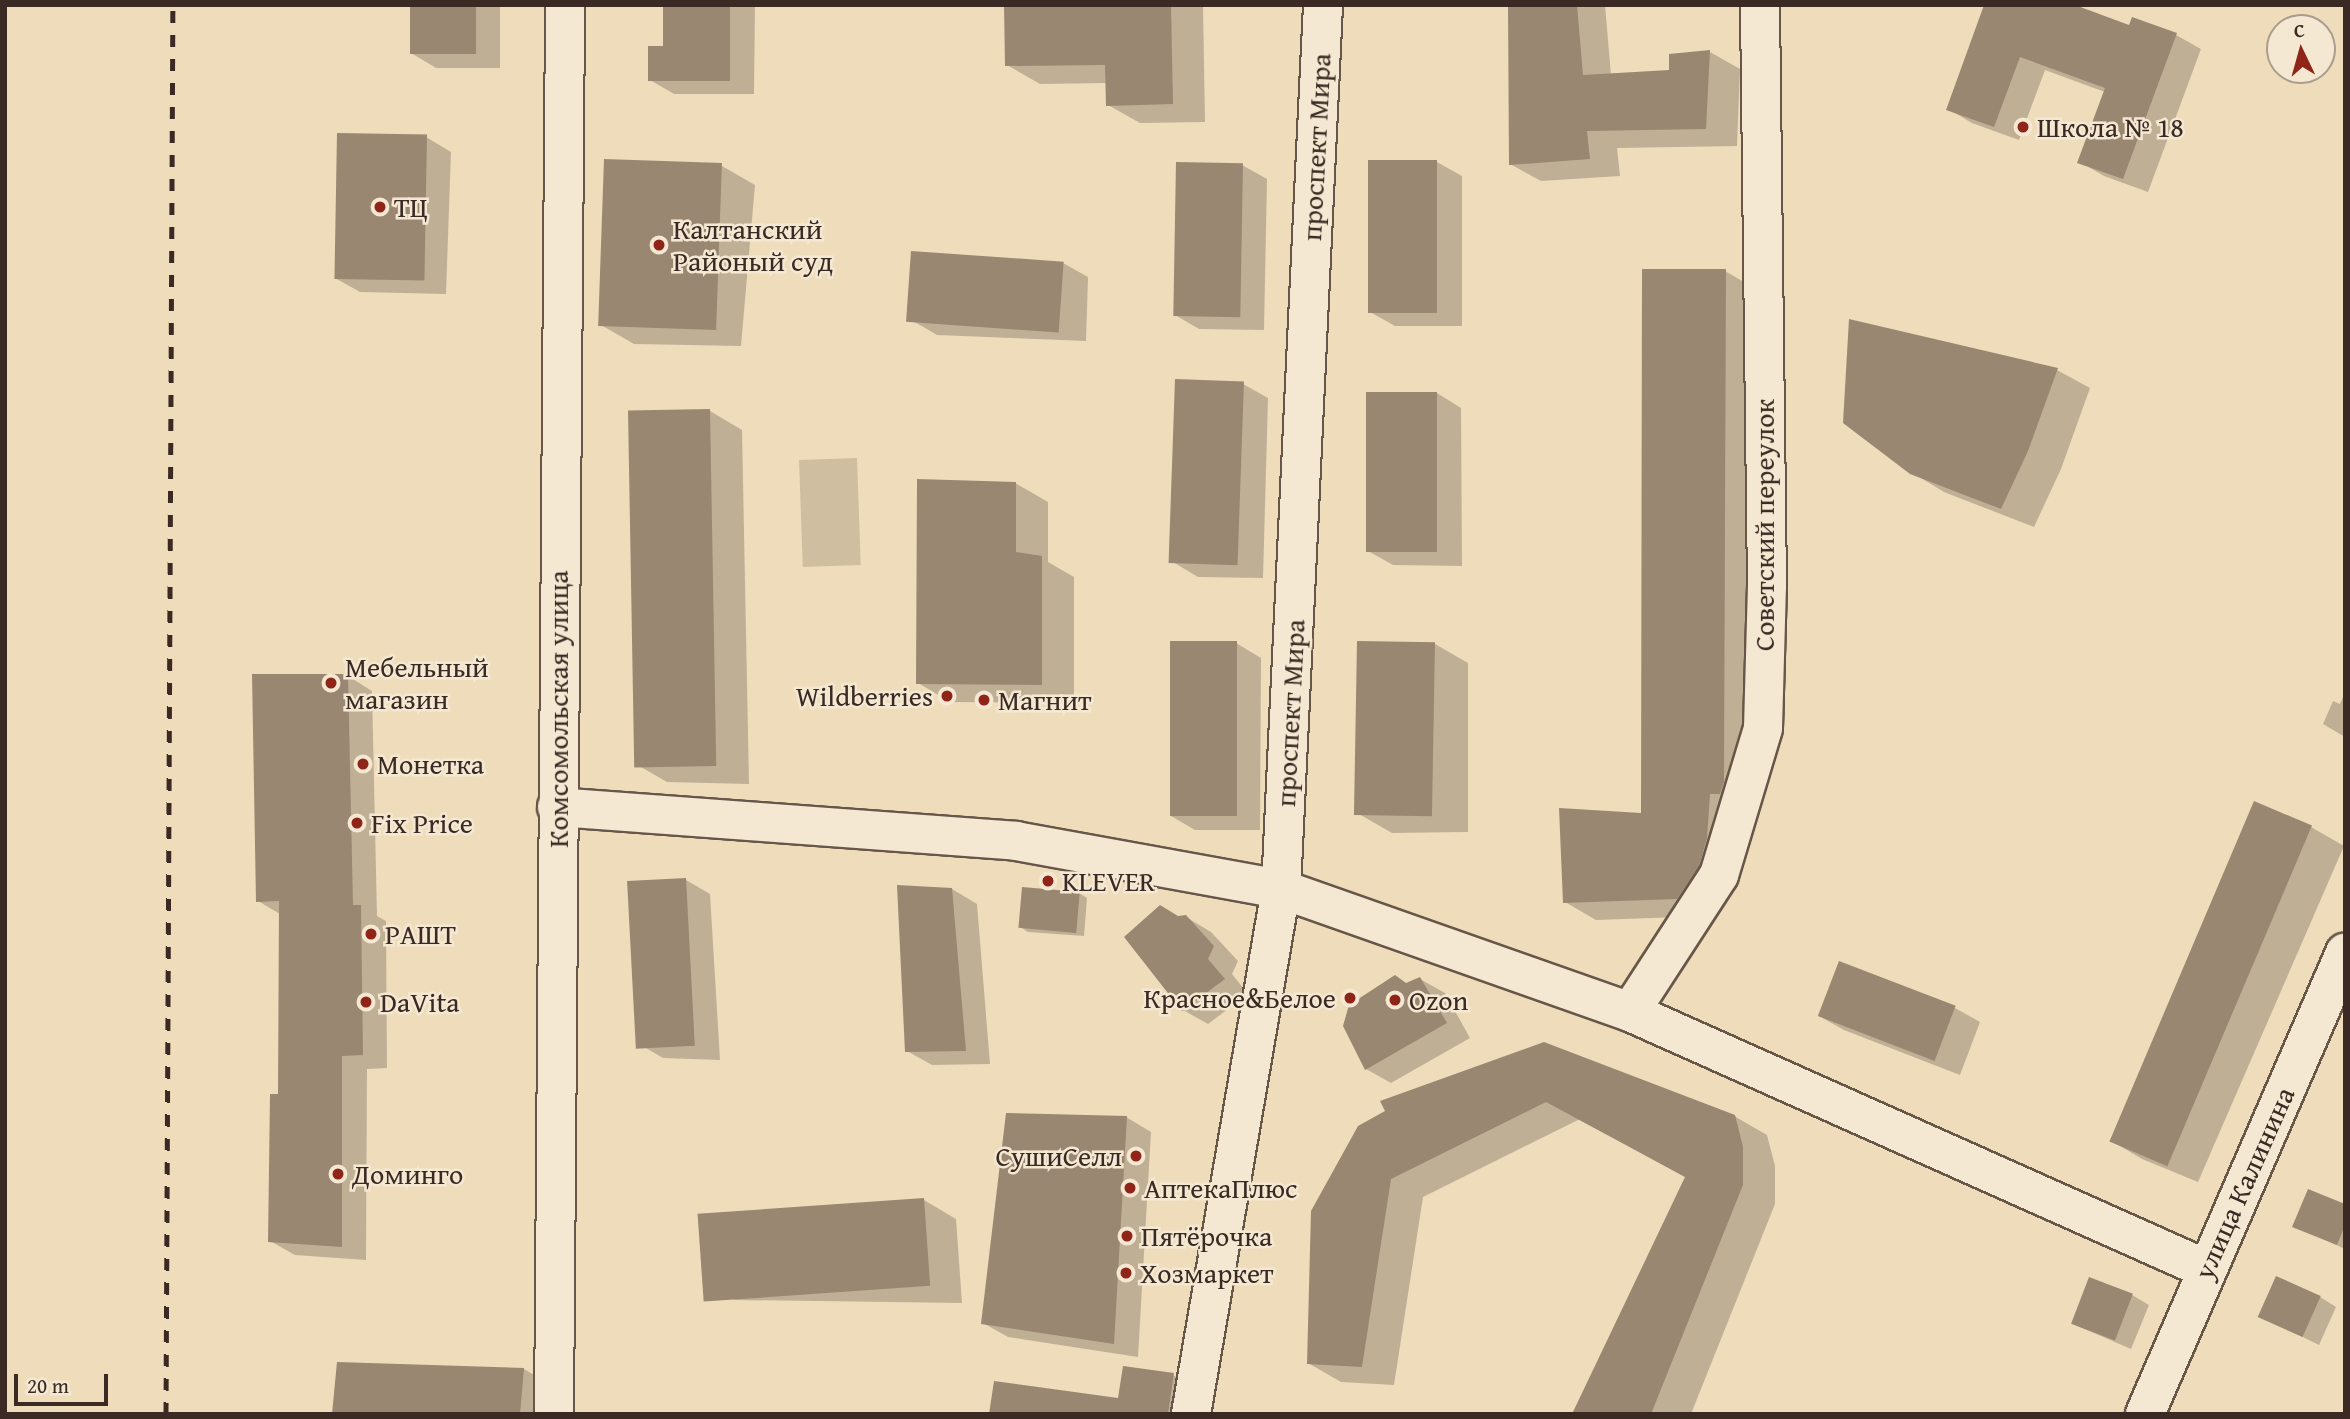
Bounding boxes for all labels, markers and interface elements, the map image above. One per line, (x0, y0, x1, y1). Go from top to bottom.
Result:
north arrow (2266, 14, 2336, 84)
text: С (2293, 16, 2306, 44)
street label: проспект Мира (1294, 52, 1338, 242)
place label: Школа № 18 (2037, 110, 2184, 144)
marker: Школа № 18 (2015, 119, 2031, 135)
place label: ТЦ (394, 190, 428, 224)
marker: ТЦ (372, 199, 388, 215)
place label: Калтанский Районый суд (673, 212, 833, 278)
marker: Калтанский Районый суд (651, 237, 667, 253)
street label: Советский переулок (1747, 399, 1781, 651)
street label: Комсомольская улица (541, 570, 575, 848)
street label: проспект Мира (1268, 618, 1312, 808)
place label: Мебельный магазин (345, 650, 489, 716)
marker: Мебельный магазин (323, 675, 339, 691)
place label: Wildberries (796, 679, 933, 713)
place label: Магнит (998, 683, 1092, 717)
marker: Wildberries (939, 688, 955, 704)
marker: Магнит (976, 692, 992, 708)
place label: Монетка (377, 747, 484, 781)
marker: Монетка (355, 756, 371, 772)
place label: Fix Price (371, 806, 473, 840)
marker: Fix Price (349, 815, 365, 831)
place label: KLEVER (1062, 864, 1155, 898)
marker: KLEVER (1040, 873, 1056, 889)
place label: РАШТ (385, 917, 456, 951)
marker: РАШТ (363, 926, 379, 942)
place label: Красное&Белое (1144, 981, 1336, 1015)
place label: Ozon (1409, 983, 1468, 1017)
place label: DaVita (380, 985, 460, 1019)
marker: Красное&Белое (1342, 990, 1358, 1006)
marker: Ozon (1387, 992, 1403, 1008)
marker: DaVita (358, 994, 374, 1010)
street label: улица Калинина (2187, 1082, 2301, 1284)
place label: СушиСелл (996, 1139, 1122, 1173)
marker: СушиСелл (1128, 1148, 1144, 1164)
place label: Доминго (352, 1157, 463, 1191)
marker: Доминго (330, 1166, 346, 1182)
place label: АптекаПлюс (1144, 1171, 1298, 1205)
marker: АптекаПлюс (1122, 1180, 1138, 1196)
place label: Пятёрочка (1141, 1219, 1272, 1253)
marker: Пятёрочка (1119, 1228, 1135, 1244)
place label: Хозмаркет (1140, 1256, 1274, 1290)
marker: Хозмаркет (1118, 1265, 1134, 1281)
scale bar (18, 1360, 112, 1404)
text: 20 m (27, 1370, 69, 1401)

